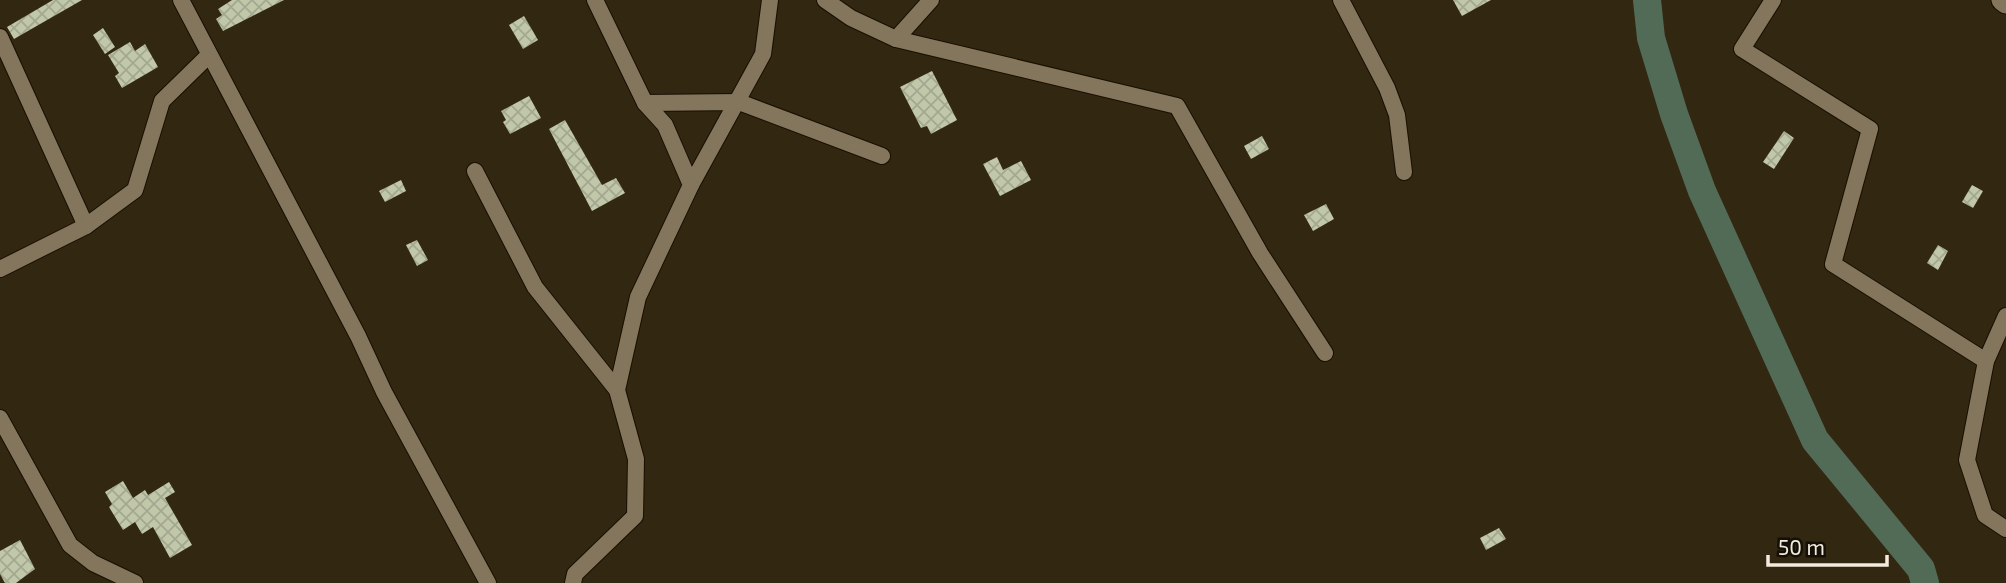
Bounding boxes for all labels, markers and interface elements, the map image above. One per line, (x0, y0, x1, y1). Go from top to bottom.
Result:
scale bar (1768, 524, 1887, 568)
text: 50 m (1778, 534, 1825, 559)

